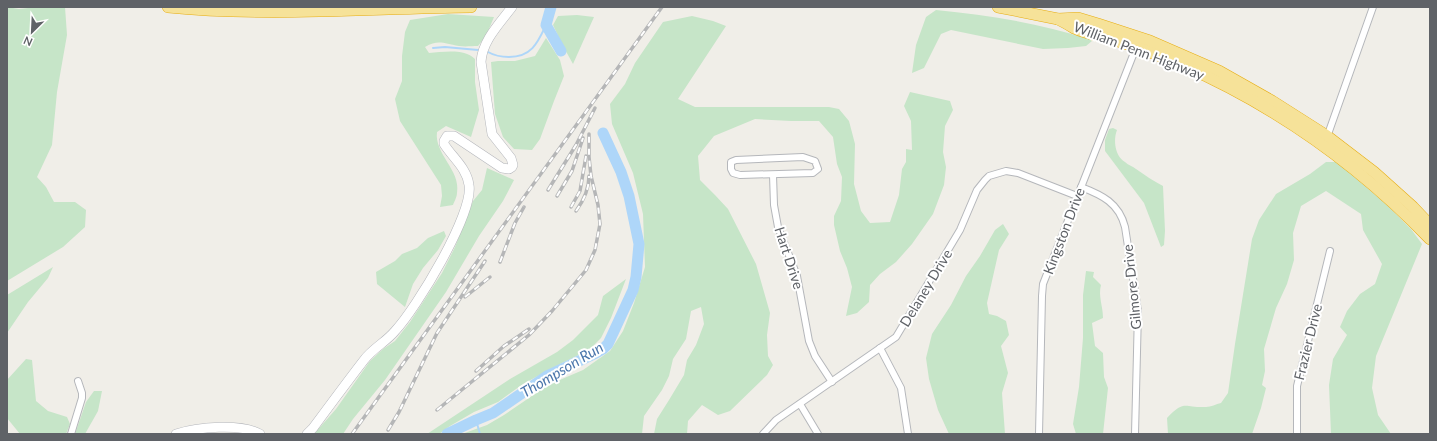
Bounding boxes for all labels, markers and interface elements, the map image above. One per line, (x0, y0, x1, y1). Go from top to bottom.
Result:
north arrow (12, 12, 52, 52)
street label: William Penn Highway (1072, 18, 1208, 84)
text: N (21, 34, 34, 49)
street label: Kingston Drive (1039, 185, 1088, 277)
street label: Hart Drive (771, 225, 808, 291)
street label: Gilmore Drive (1119, 244, 1144, 330)
street label: Delaney Drive (896, 246, 955, 329)
street label: Frazier Drive (1290, 302, 1325, 382)
water label: Thompson Run (517, 337, 606, 401)

